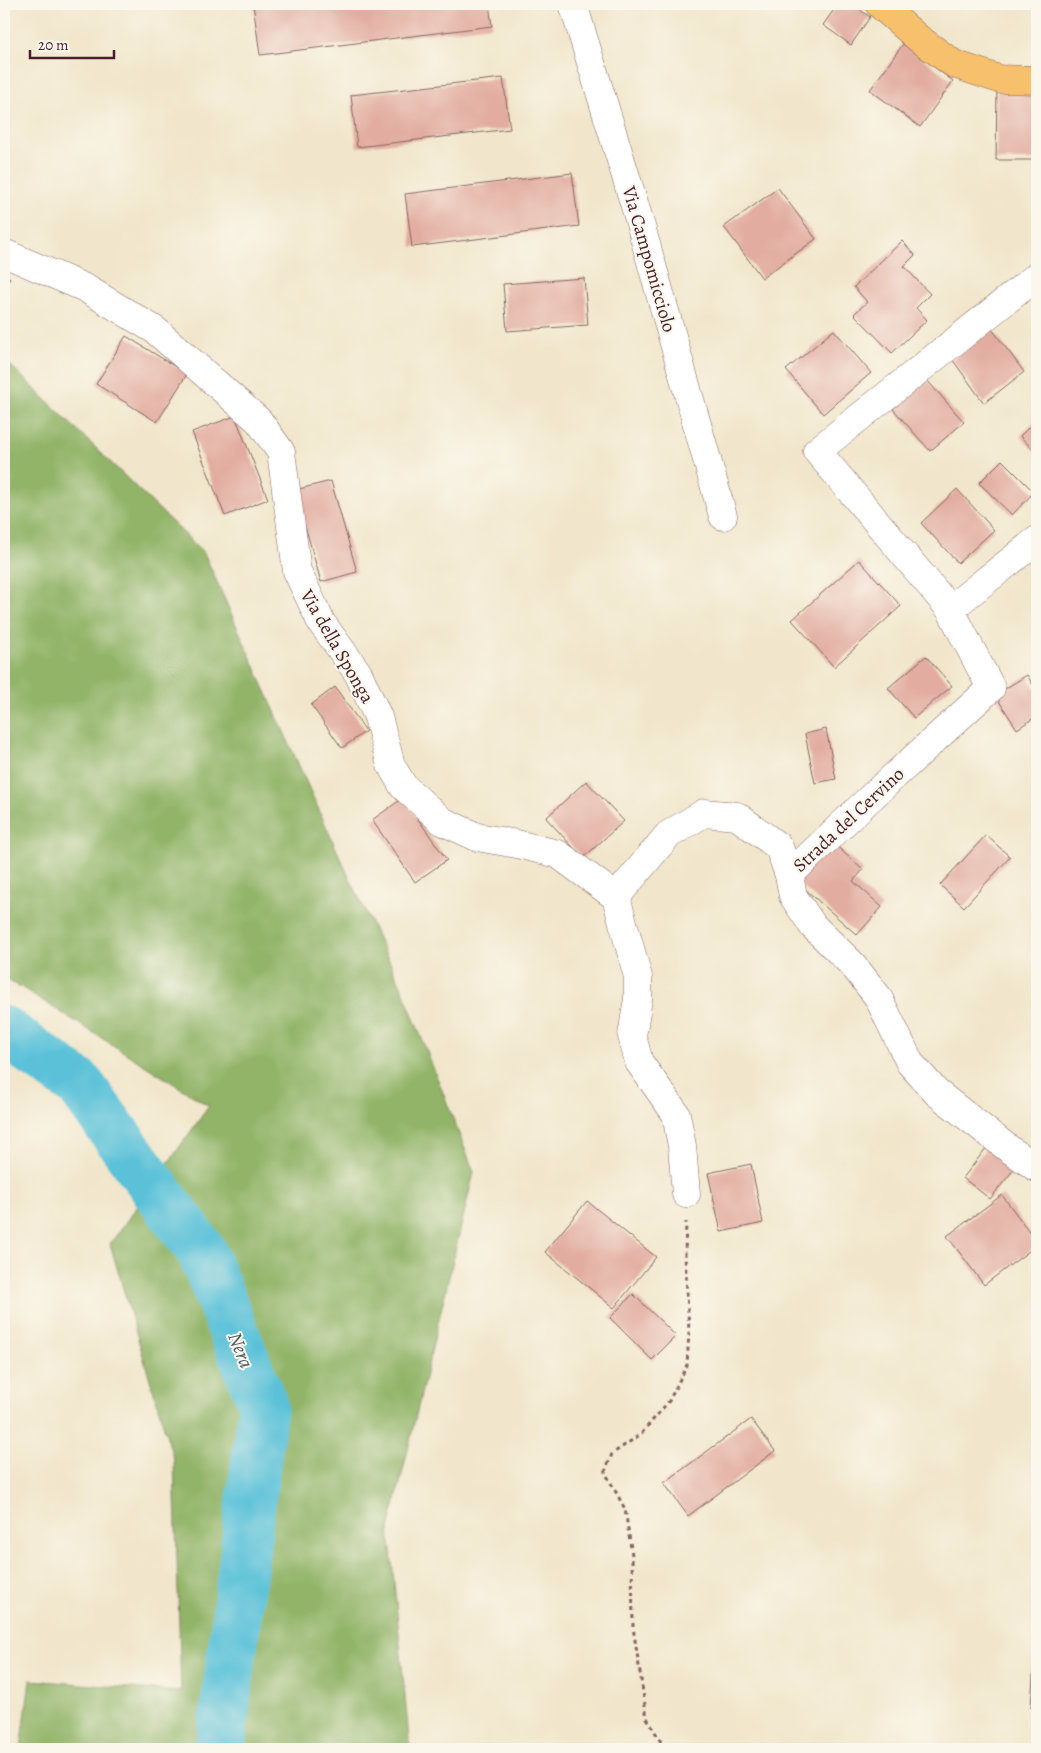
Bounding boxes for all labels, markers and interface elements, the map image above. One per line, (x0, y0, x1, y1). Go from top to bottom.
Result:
scale bar (30, 28, 114, 60)
text: 20 m (38, 35, 69, 55)
street label: Via Campomicciolo (615, 182, 682, 335)
street label: Via della Sponga (293, 584, 380, 708)
street label: Strada del Cervino (787, 761, 910, 878)
water label: Nera (221, 1328, 260, 1372)

